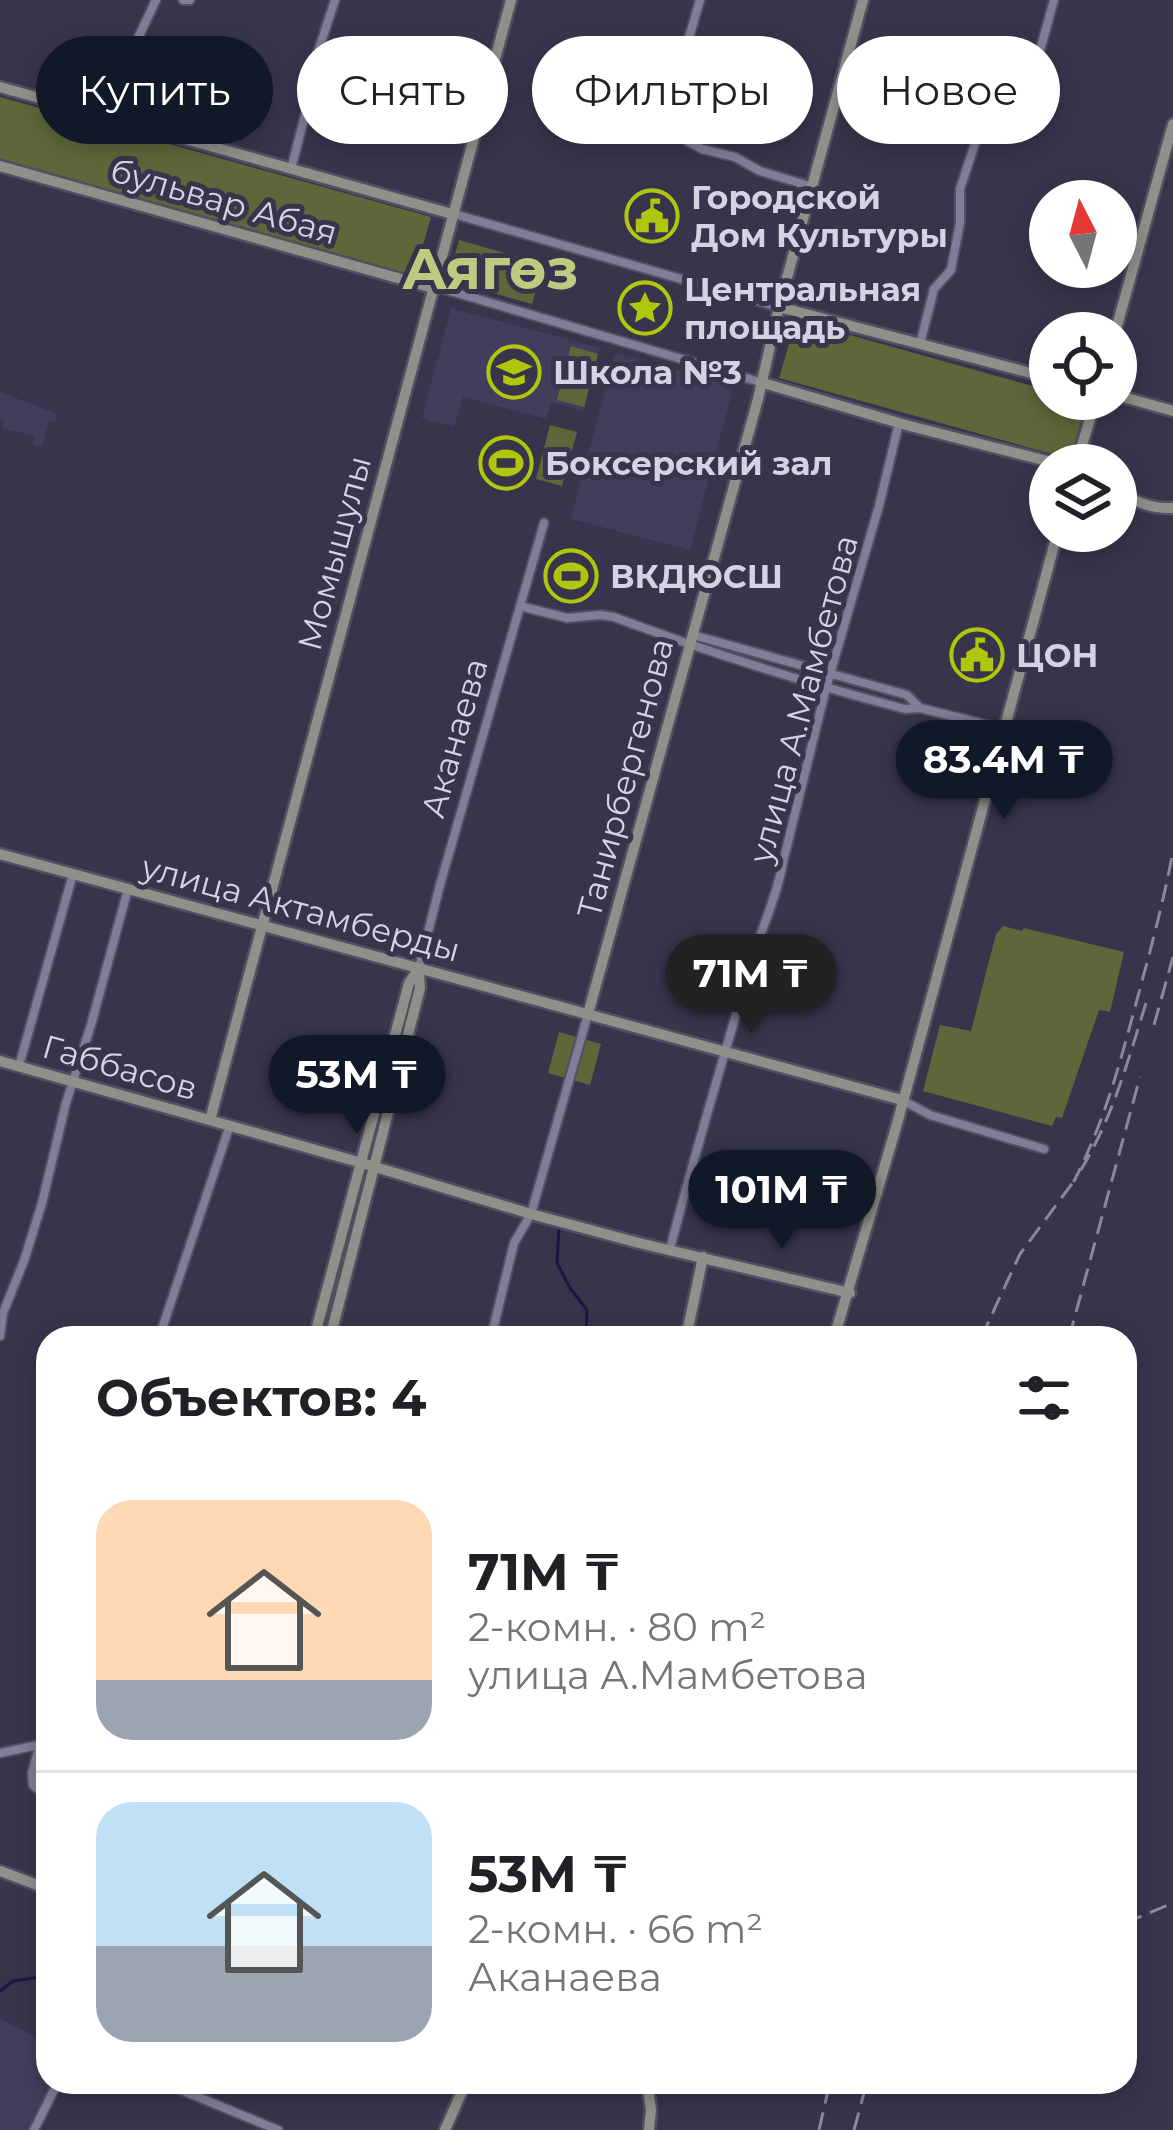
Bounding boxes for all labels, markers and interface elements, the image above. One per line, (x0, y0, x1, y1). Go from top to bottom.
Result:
chip: Купить (36, 36, 273, 144)
chip: Снять (297, 36, 508, 144)
chip: Фильтры (532, 36, 813, 144)
chip: Новое (837, 36, 1060, 144)
street label: бульвар Абая (106, 150, 342, 252)
place label: Городской Дом Культуры (691, 177, 948, 255)
north arrow (1029, 180, 1137, 288)
map controls (1029, 180, 1137, 552)
public building icon: Городской Дом Культуры (624, 188, 680, 244)
district label: Аягөз (402, 234, 578, 303)
place label: Центральная площадь (684, 269, 921, 347)
place icon: Центральная площадь (617, 280, 673, 336)
button: locate (1029, 312, 1137, 420)
school or university icon: Школа №3 (486, 344, 542, 400)
place label: Школа №3 (553, 352, 742, 392)
sports icon: Боксерский зал (478, 435, 534, 491)
place label: Боксерский зал (545, 443, 832, 483)
button: layers (1029, 444, 1137, 552)
street label: Момышулы (289, 451, 379, 655)
street label: улица А.Мамбетова (740, 531, 866, 868)
sports icon: ВКДЮСШ (543, 548, 599, 604)
place label: ВКДЮСШ (610, 556, 783, 596)
public building icon: ЦОН (949, 627, 1005, 683)
street label: Танирбергенова (568, 634, 682, 922)
place label: ЦОН (1016, 635, 1099, 675)
street label: Аканаева (412, 654, 496, 822)
pin: 83.4M ₸ (893, 720, 1115, 822)
text: 83.4M ₸ (923, 735, 1085, 783)
street label: улица Актамберды (136, 846, 465, 970)
pin: 71M ₸ (667, 934, 835, 1036)
text: 71M ₸ (693, 949, 809, 997)
street label: Габбасов (38, 1026, 202, 1108)
pin: 53M ₸ (273, 1035, 441, 1137)
text: 53M ₸ (296, 1050, 418, 1098)
pin: 101M ₸ (684, 1150, 880, 1252)
text: 101M ₸ (715, 1165, 849, 1213)
icon: filters (1011, 1365, 1077, 1431)
text: Объектов: 4 (96, 1367, 427, 1429)
text: 71M ₸ (468, 1541, 620, 1603)
icon: home (192, 1548, 336, 1692)
text: 2-комн. · 80 m² (468, 1603, 766, 1651)
text: улица А.Мамбетова (468, 1651, 867, 1699)
text: 53M ₸ (468, 1843, 629, 1905)
icon: home (192, 1850, 336, 1994)
text: 2-комн. · 66 m² (468, 1905, 763, 1953)
text: Аканаева (468, 1953, 662, 2001)

